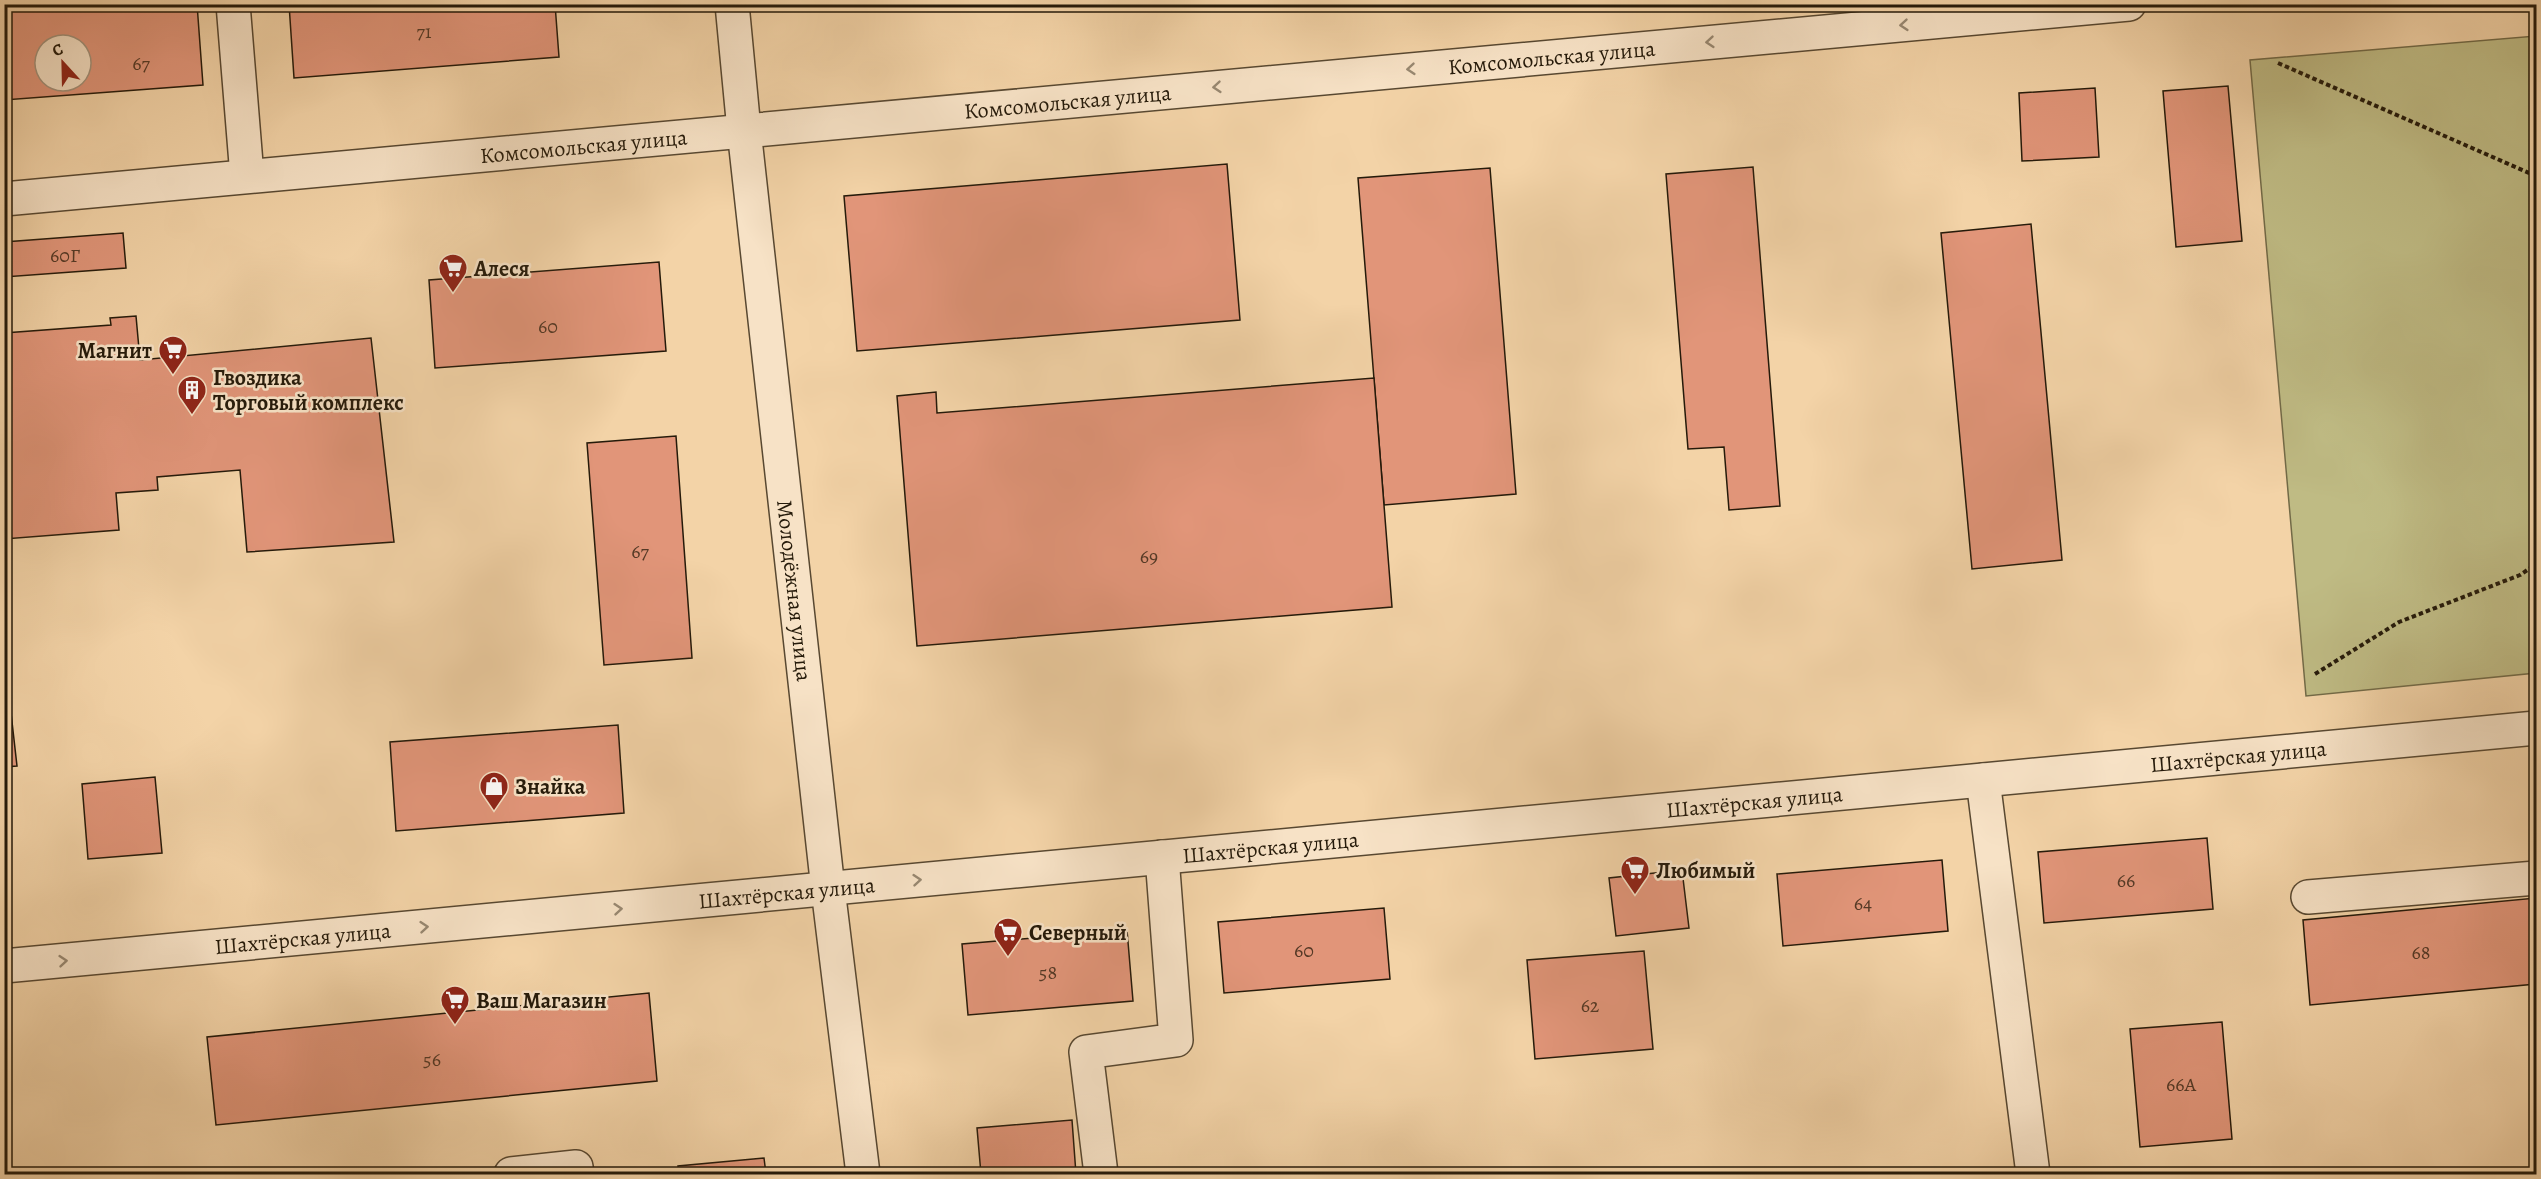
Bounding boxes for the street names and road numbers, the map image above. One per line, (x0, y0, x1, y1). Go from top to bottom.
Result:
street label: Комсомольская улица (1447, 33, 1657, 82)
street label: Комсомольская улица (963, 78, 1173, 127)
street label: Комсомольская улица (479, 122, 689, 171)
street label: Молодёжная улица (769, 498, 819, 684)
street label: Шахтёрская улица (2149, 734, 2329, 780)
street label: Шахтёрская улица (1665, 779, 1845, 826)
street label: Шахтёрская улица (1181, 825, 1361, 871)
street label: Шахтёрская улица (697, 870, 877, 917)
street label: Шахтёрская улица (213, 916, 393, 962)

